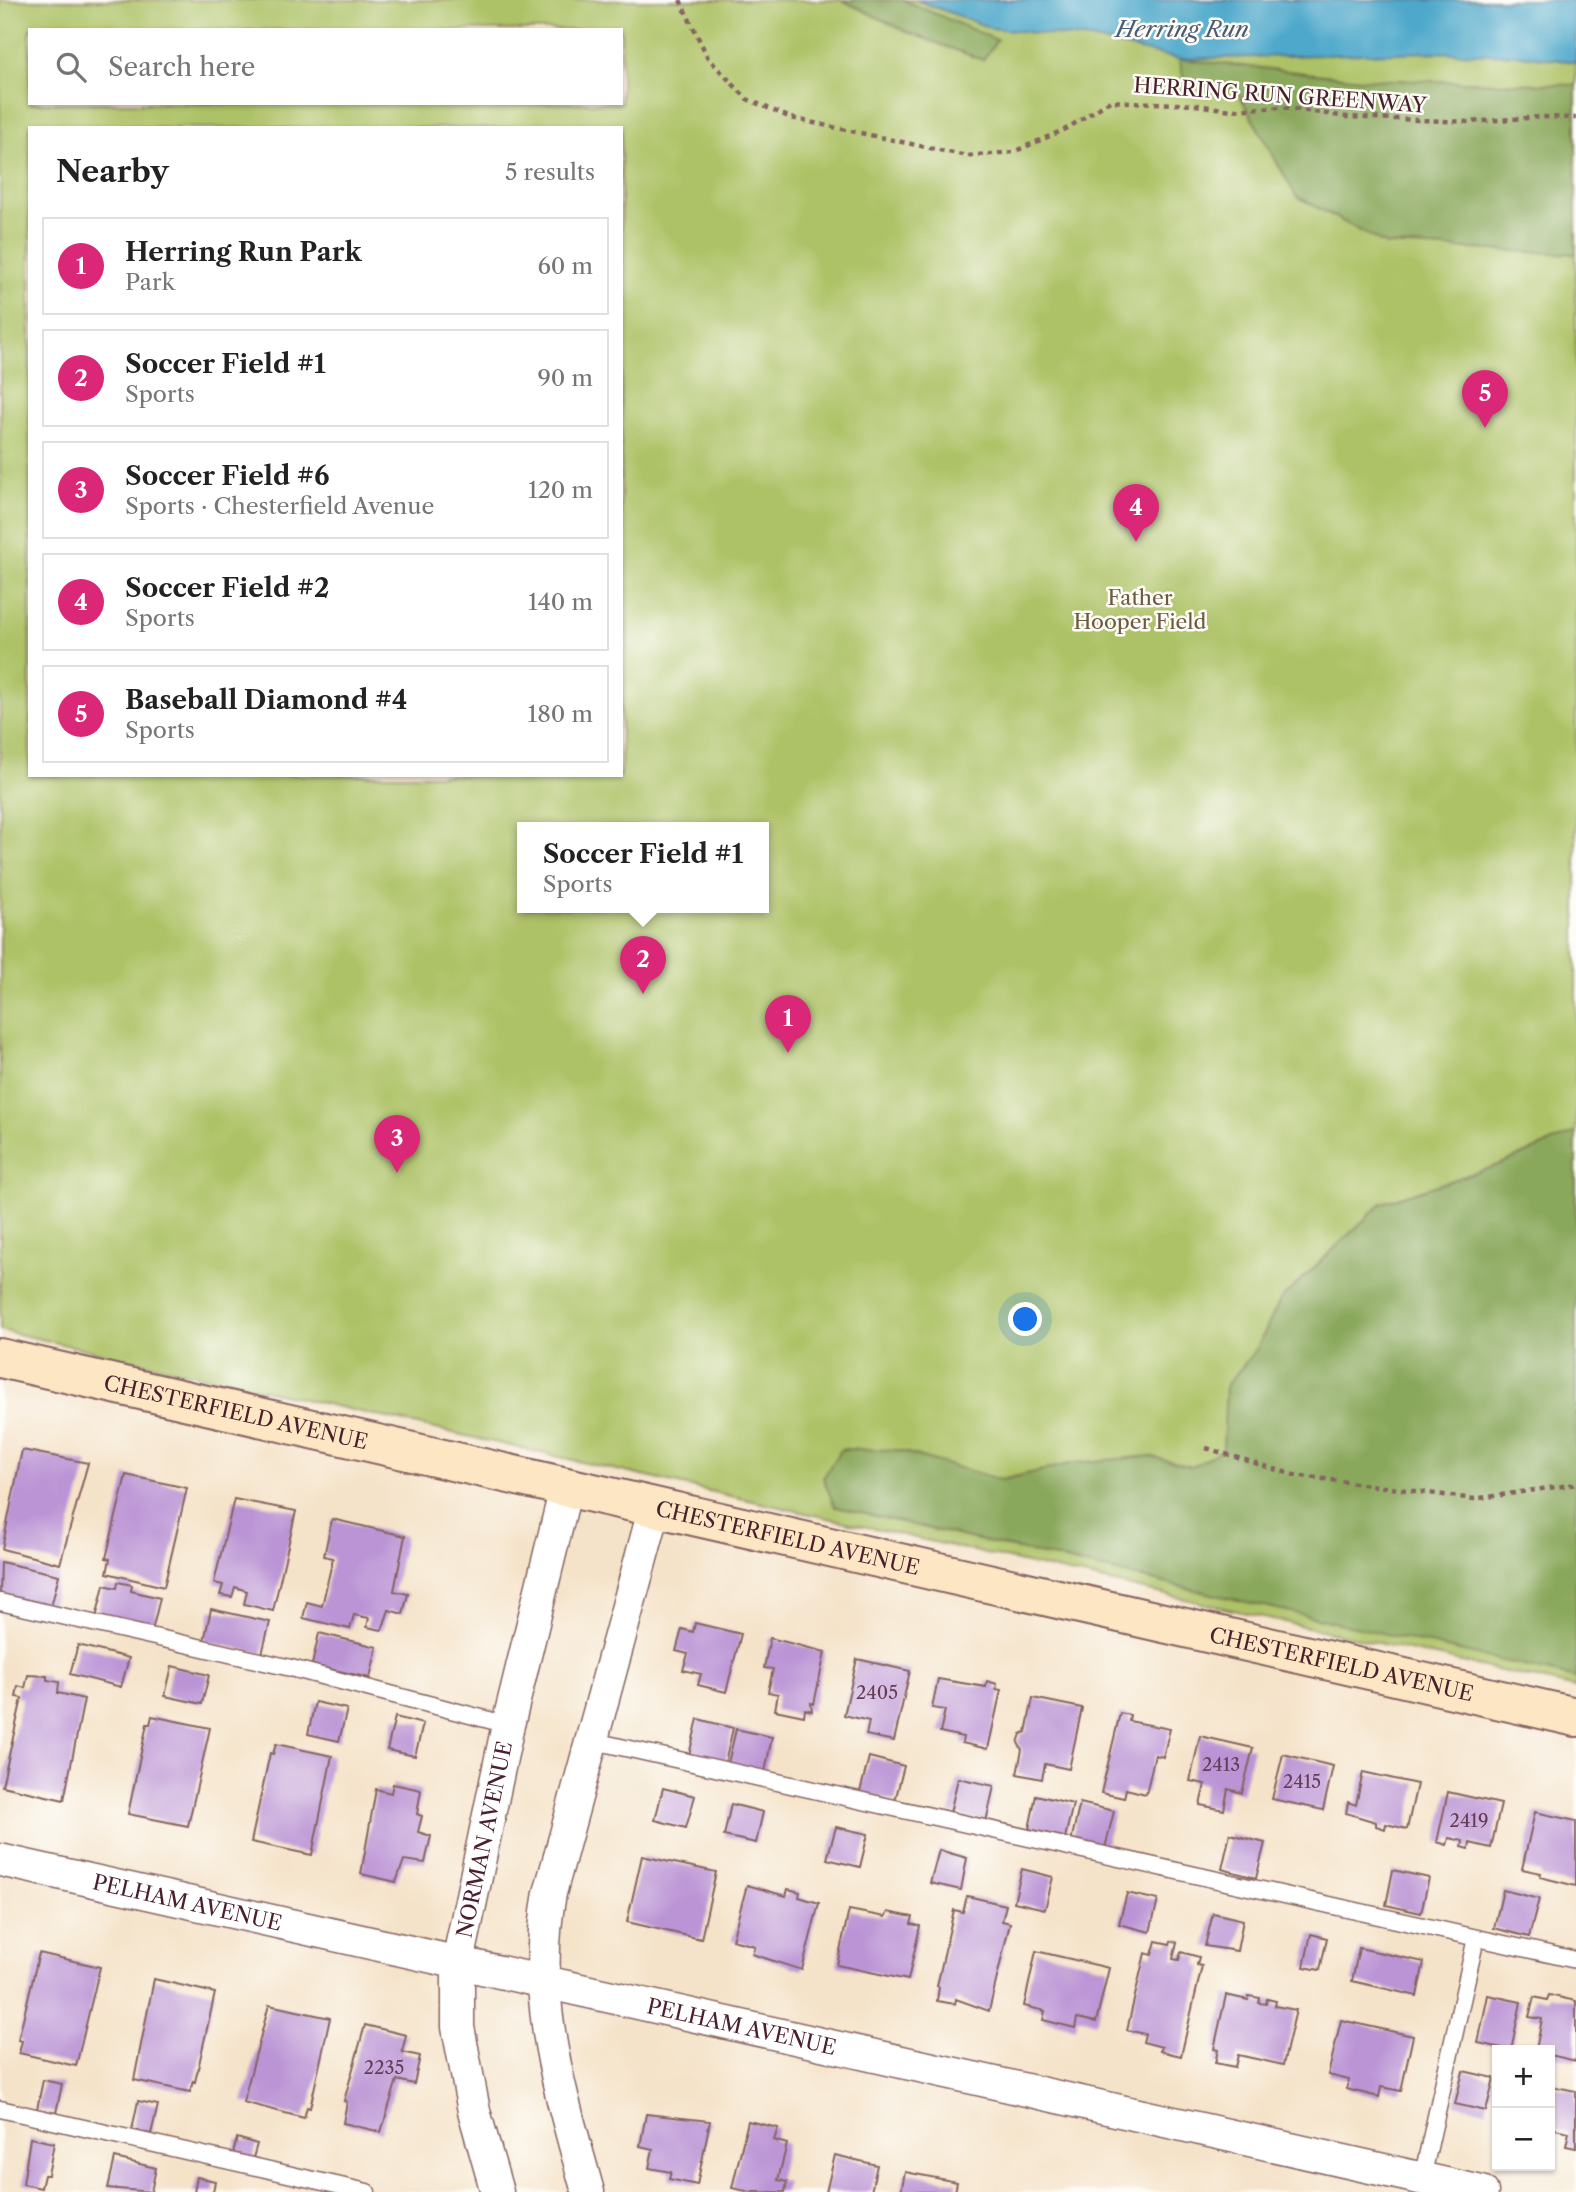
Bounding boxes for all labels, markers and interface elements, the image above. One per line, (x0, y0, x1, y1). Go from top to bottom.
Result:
water label: Herring Run (1113, 15, 1249, 43)
search box (28, 28, 623, 105)
icon: search (52, 48, 90, 86)
text: Search here (108, 51, 255, 83)
street label: HERRING RUN GREENWAY (1133, 72, 1429, 118)
text: Nearby (56, 153, 169, 190)
text: 5 results (505, 158, 595, 186)
text: Herring Run Park (125, 236, 362, 268)
text: 1 (76, 252, 86, 280)
text: 60 m (537, 252, 593, 280)
text: Park (125, 268, 175, 296)
text: Soccer Field #1 (125, 348, 326, 380)
text: 2 (74, 364, 88, 392)
text: 90 m (537, 364, 593, 392)
pin: 5 (1462, 370, 1508, 428)
text: Sports (125, 380, 195, 408)
text: Soccer Field #6 (125, 460, 329, 492)
text: 3 (75, 476, 88, 504)
text: 120 m (528, 476, 593, 504)
pin: 4 (1113, 484, 1159, 542)
text: Sports · Chesterfield Avenue (125, 492, 434, 520)
text: Soccer Field #2 (125, 572, 329, 604)
park label: Father Hooper Field (1074, 585, 1207, 634)
text: 4 (74, 588, 88, 616)
text: 140 m (528, 588, 593, 616)
text: Sports (125, 604, 195, 632)
text: Baseball Diamond #4 (125, 684, 407, 716)
text: 5 (75, 700, 87, 728)
text: 180 m (528, 700, 593, 728)
text: Sports (125, 716, 195, 744)
popup (517, 822, 769, 913)
text: Soccer Field #1 (543, 838, 743, 870)
text: Sports (543, 870, 613, 898)
pin: 2 (620, 936, 666, 994)
pin: 1 (765, 995, 811, 1053)
pin: 3 (374, 1115, 420, 1173)
your location (1008, 1302, 1042, 1336)
street label: CHESTERFIELD AVENUE (102, 1370, 370, 1454)
street label: CHESTERFIELD AVENUE (653, 1495, 922, 1580)
street label: CHESTERFIELD AVENUE (1207, 1621, 1476, 1706)
house number: 2405 (856, 1682, 898, 1704)
street label: NORMAN AVENUE (451, 1739, 517, 1940)
house number: 2413 (1202, 1754, 1240, 1776)
house number: 2415 (1283, 1771, 1321, 1793)
house number: 2419 (1450, 1810, 1488, 1832)
street label: PELHAM AVENUE (90, 1869, 284, 1935)
street label: PELHAM AVENUE (645, 1993, 839, 2059)
map controls (1492, 2045, 1555, 2171)
button: + (1492, 2045, 1555, 2108)
house number: 2235 (364, 2057, 404, 2079)
button: − (1492, 2108, 1555, 2171)

